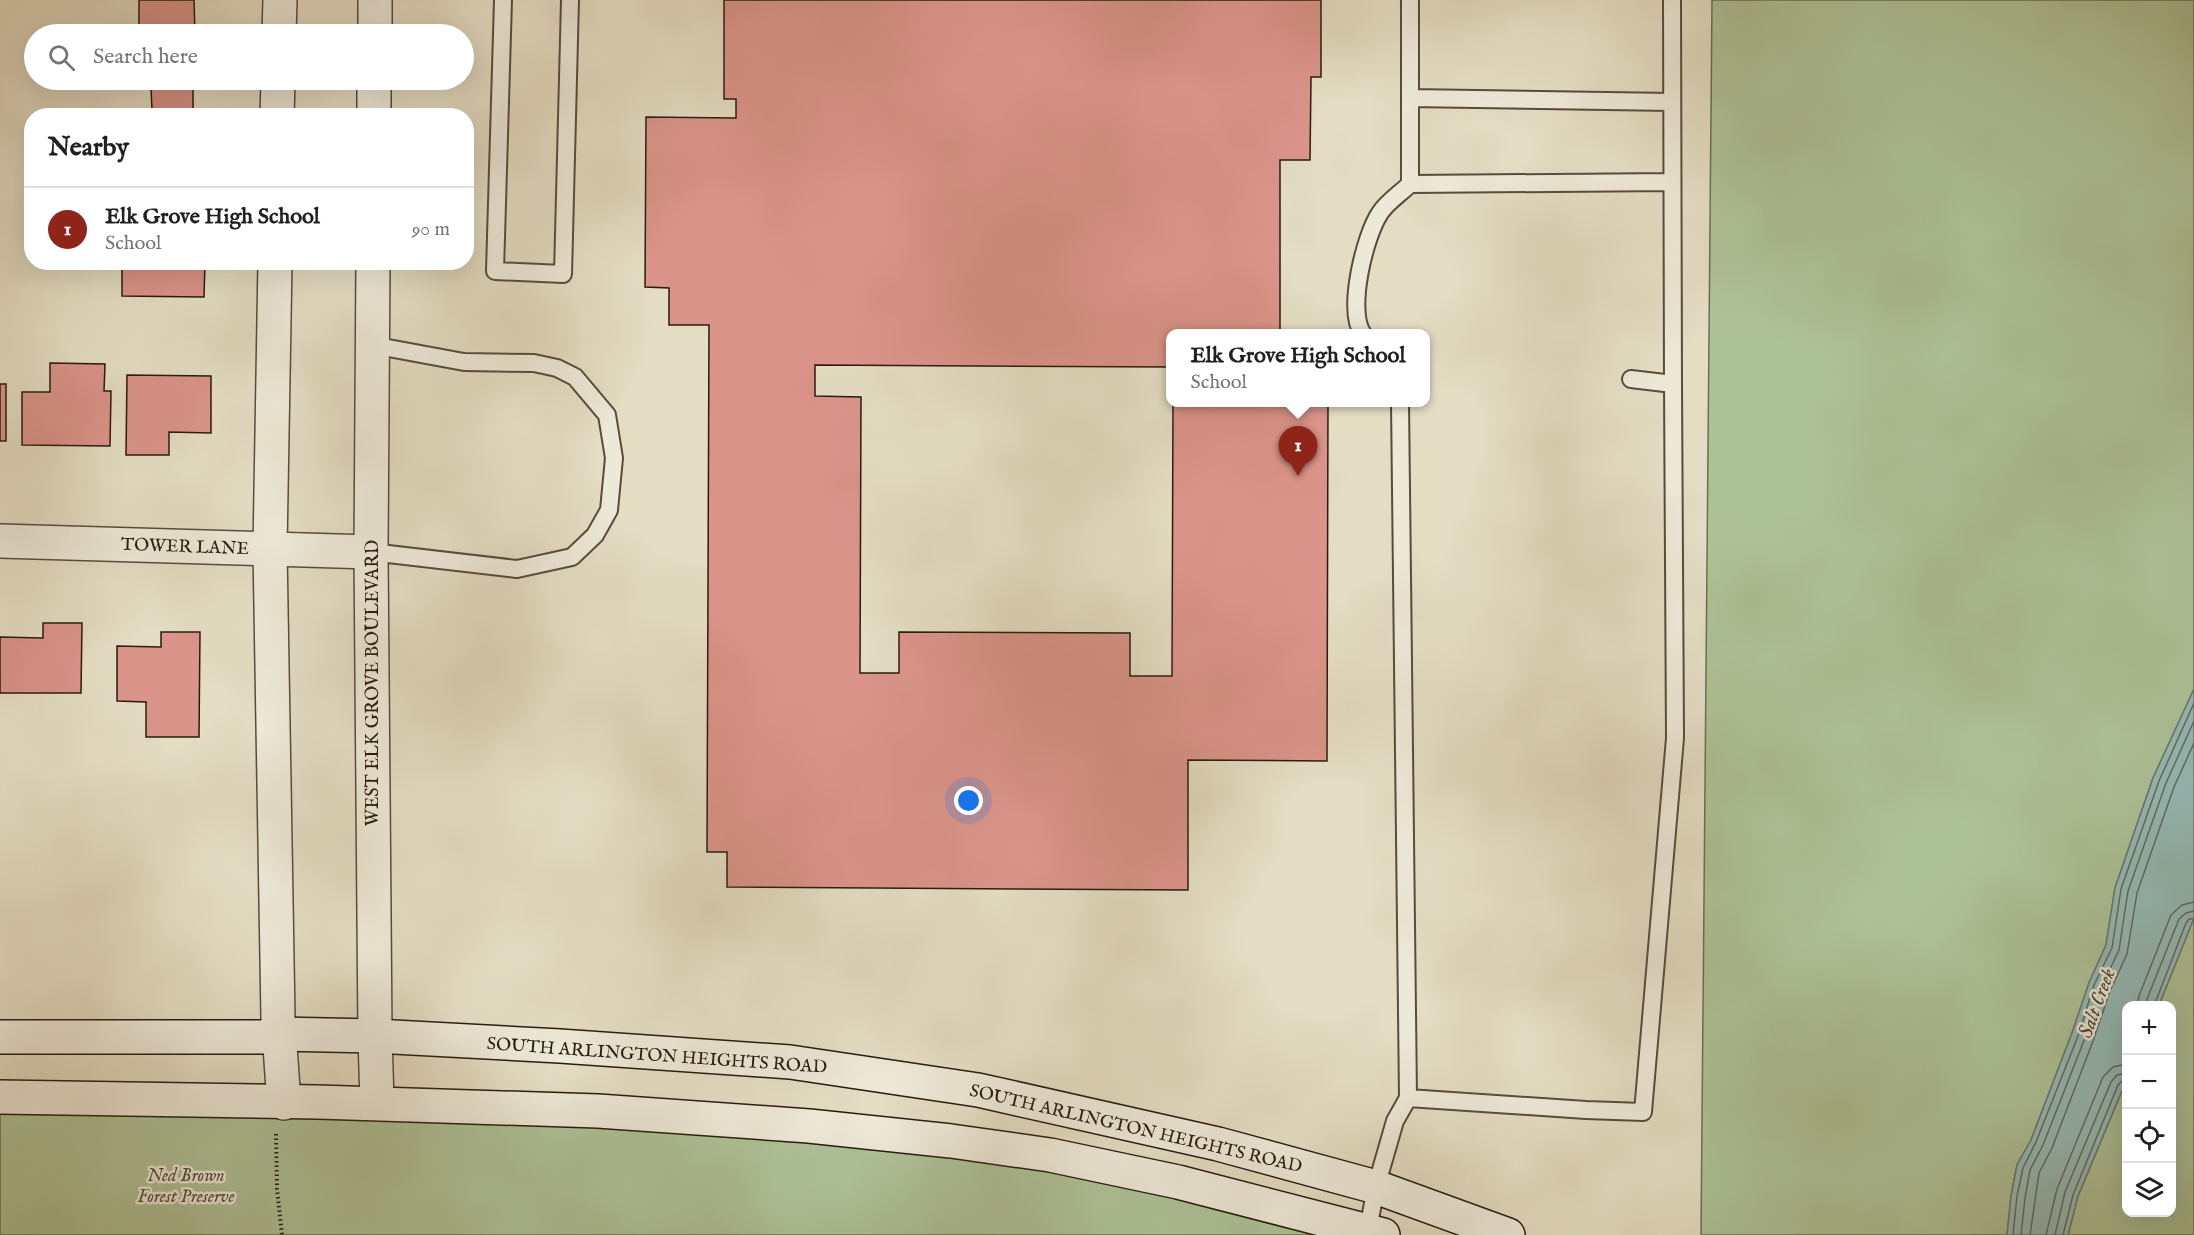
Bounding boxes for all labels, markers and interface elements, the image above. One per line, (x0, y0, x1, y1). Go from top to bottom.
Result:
search box (24, 24, 474, 90)
icon: search (45, 41, 78, 74)
text: Search here (93, 43, 198, 71)
text: Nearby (48, 131, 129, 164)
text: Elk Grove High School (105, 203, 320, 231)
text: 1 (64, 217, 71, 242)
text: 90 m (412, 217, 450, 242)
text: School (105, 231, 161, 256)
popup (1166, 329, 1430, 407)
text: Elk Grove High School (1191, 342, 1405, 370)
text: School (1191, 370, 1247, 395)
pin: 1 (1278, 426, 1318, 476)
street label: TOWER LANE (121, 534, 249, 561)
street label: WEST ELK GROVE BOULEVARD (362, 540, 385, 826)
your location (954, 786, 983, 815)
water label: Salt Creek (2073, 965, 2122, 1042)
map controls (2122, 1001, 2176, 1217)
button: + (2122, 1001, 2176, 1055)
street label: SOUTH ARLINGTON HEIGHTS ROAD (486, 1033, 828, 1080)
button: − (2122, 1055, 2176, 1109)
street label: SOUTH ARLINGTON HEIGHTS ROAD (967, 1080, 1304, 1179)
button: locate (2122, 1109, 2176, 1163)
button: layers (2122, 1163, 2176, 1217)
park label: Ned Brown Forest Preserve (137, 1165, 235, 1209)

